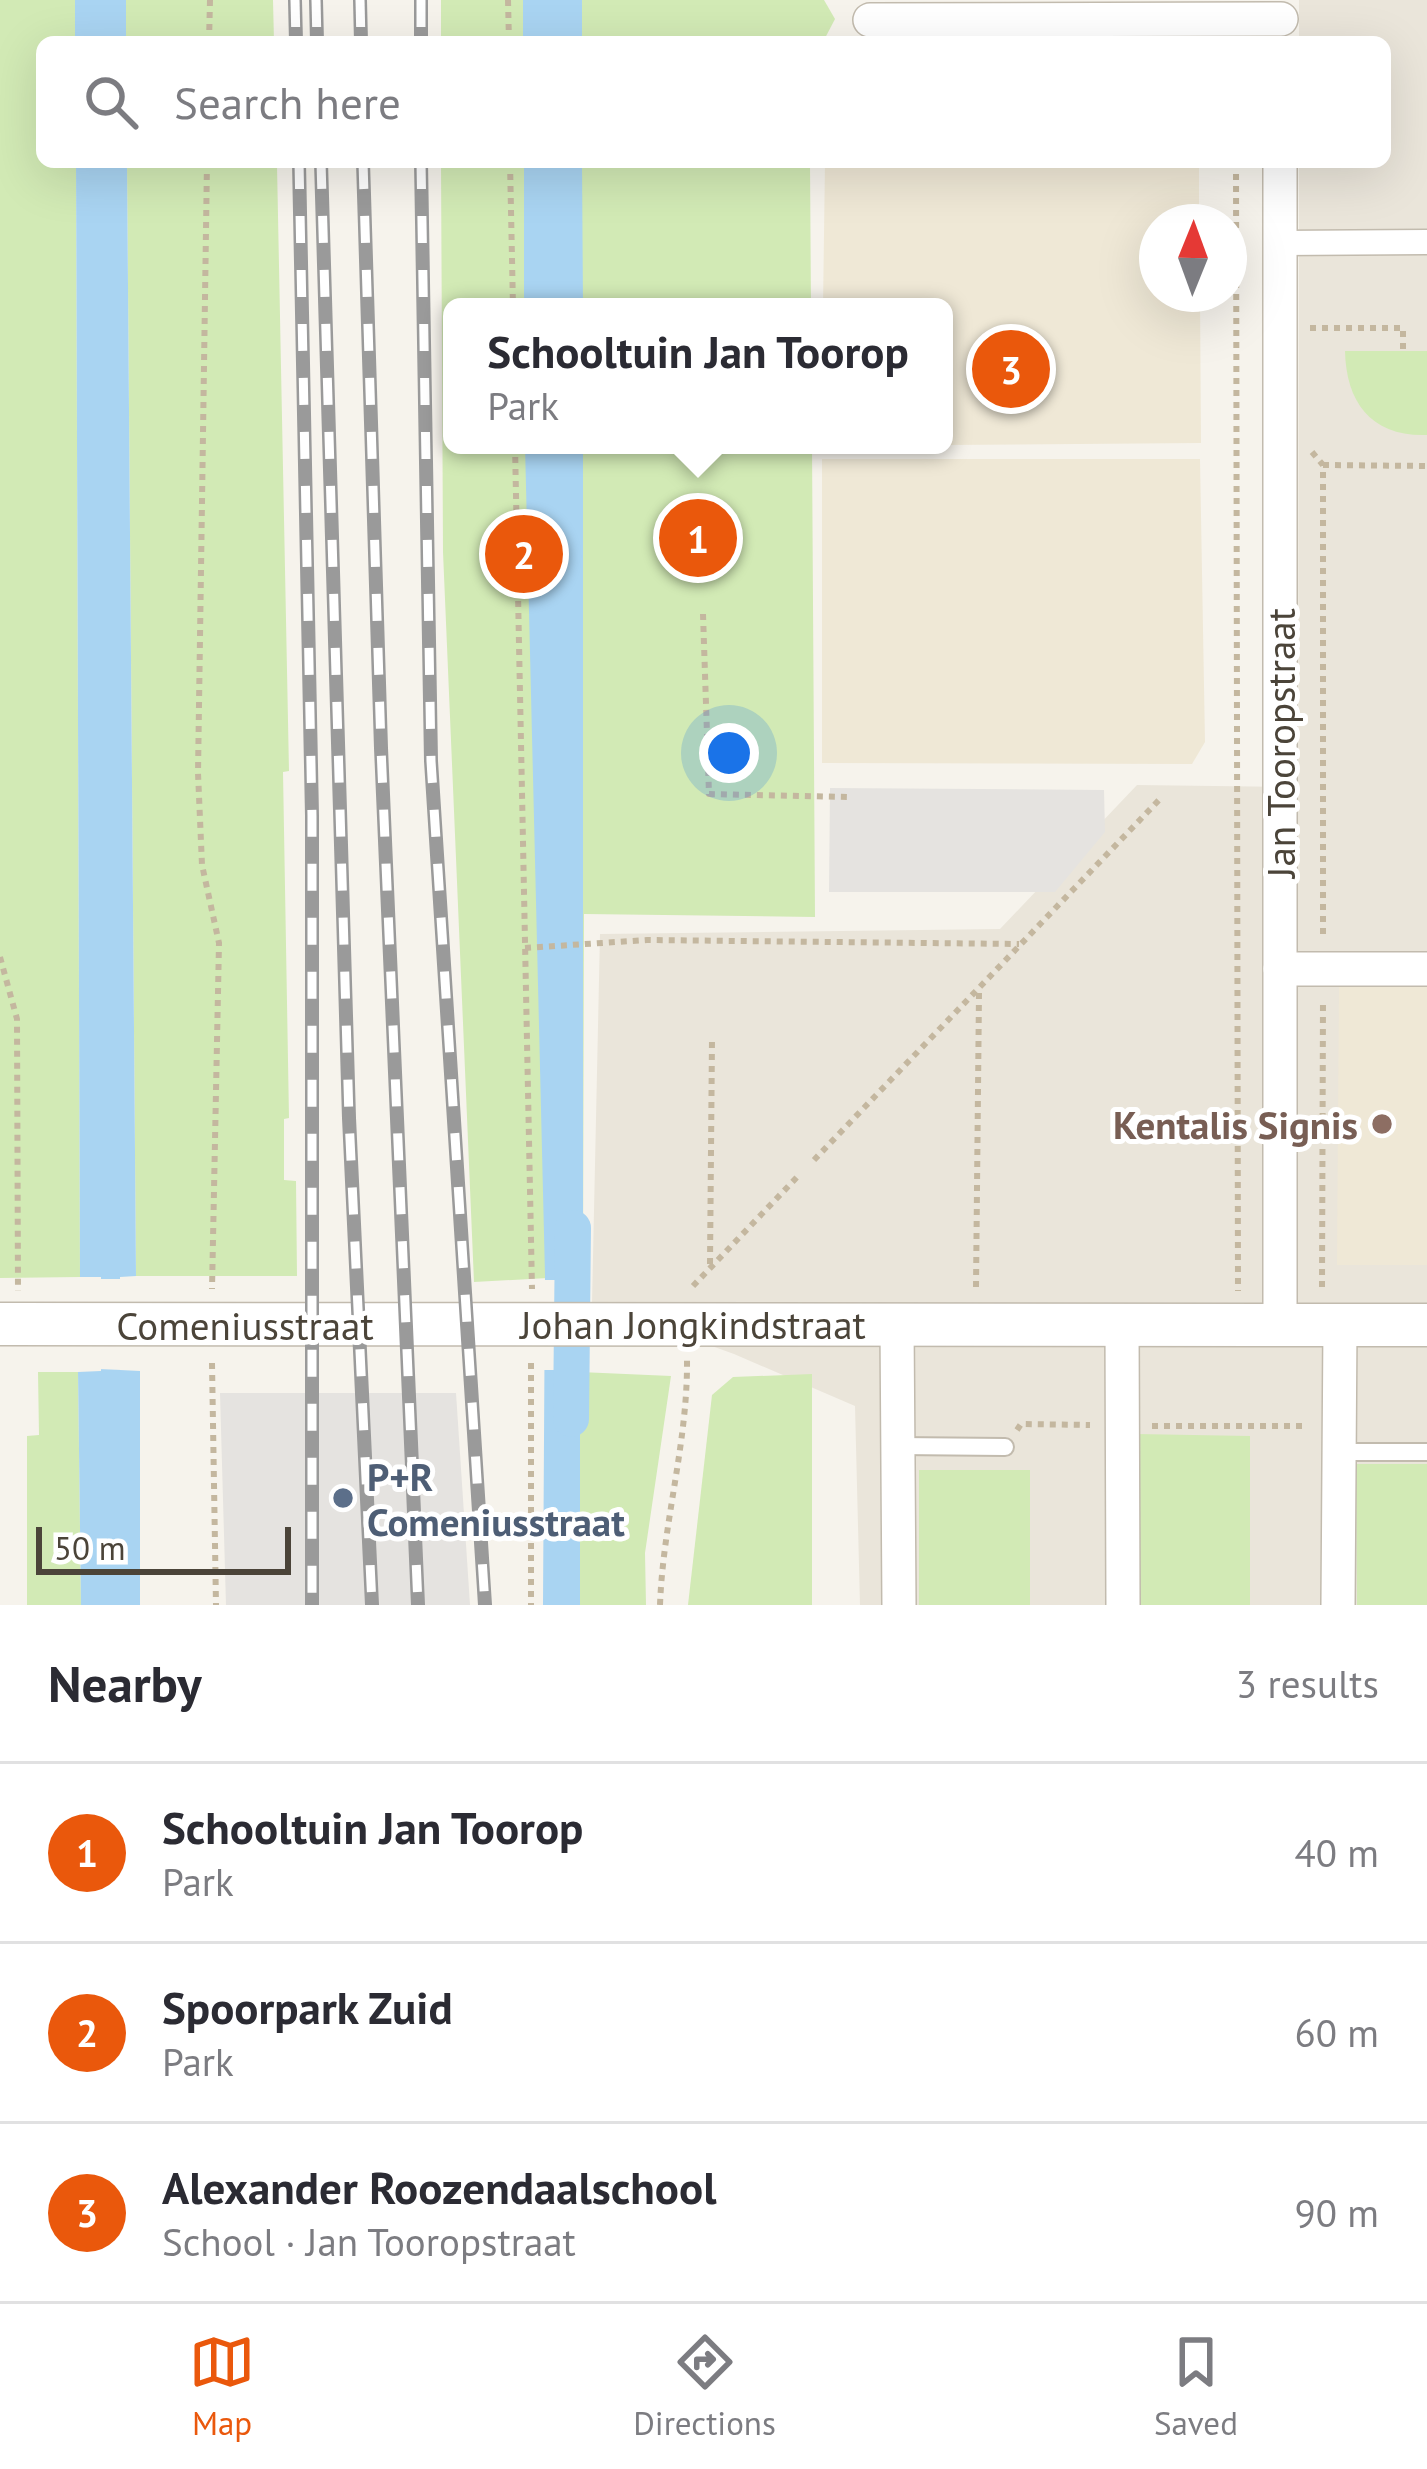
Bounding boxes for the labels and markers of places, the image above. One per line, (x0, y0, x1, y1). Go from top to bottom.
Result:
pin: 3 (972, 324, 1050, 414)
pin: 1 (659, 493, 737, 583)
pin: 2 (485, 509, 563, 599)
place label: Kentalis Signis (1113, 1099, 1358, 1150)
marker: Kentalis Signis (1369, 1111, 1395, 1137)
place label: P+R Comeniusstraat (367, 1451, 625, 1547)
marker: P+R Comeniusstraat (330, 1485, 356, 1511)

